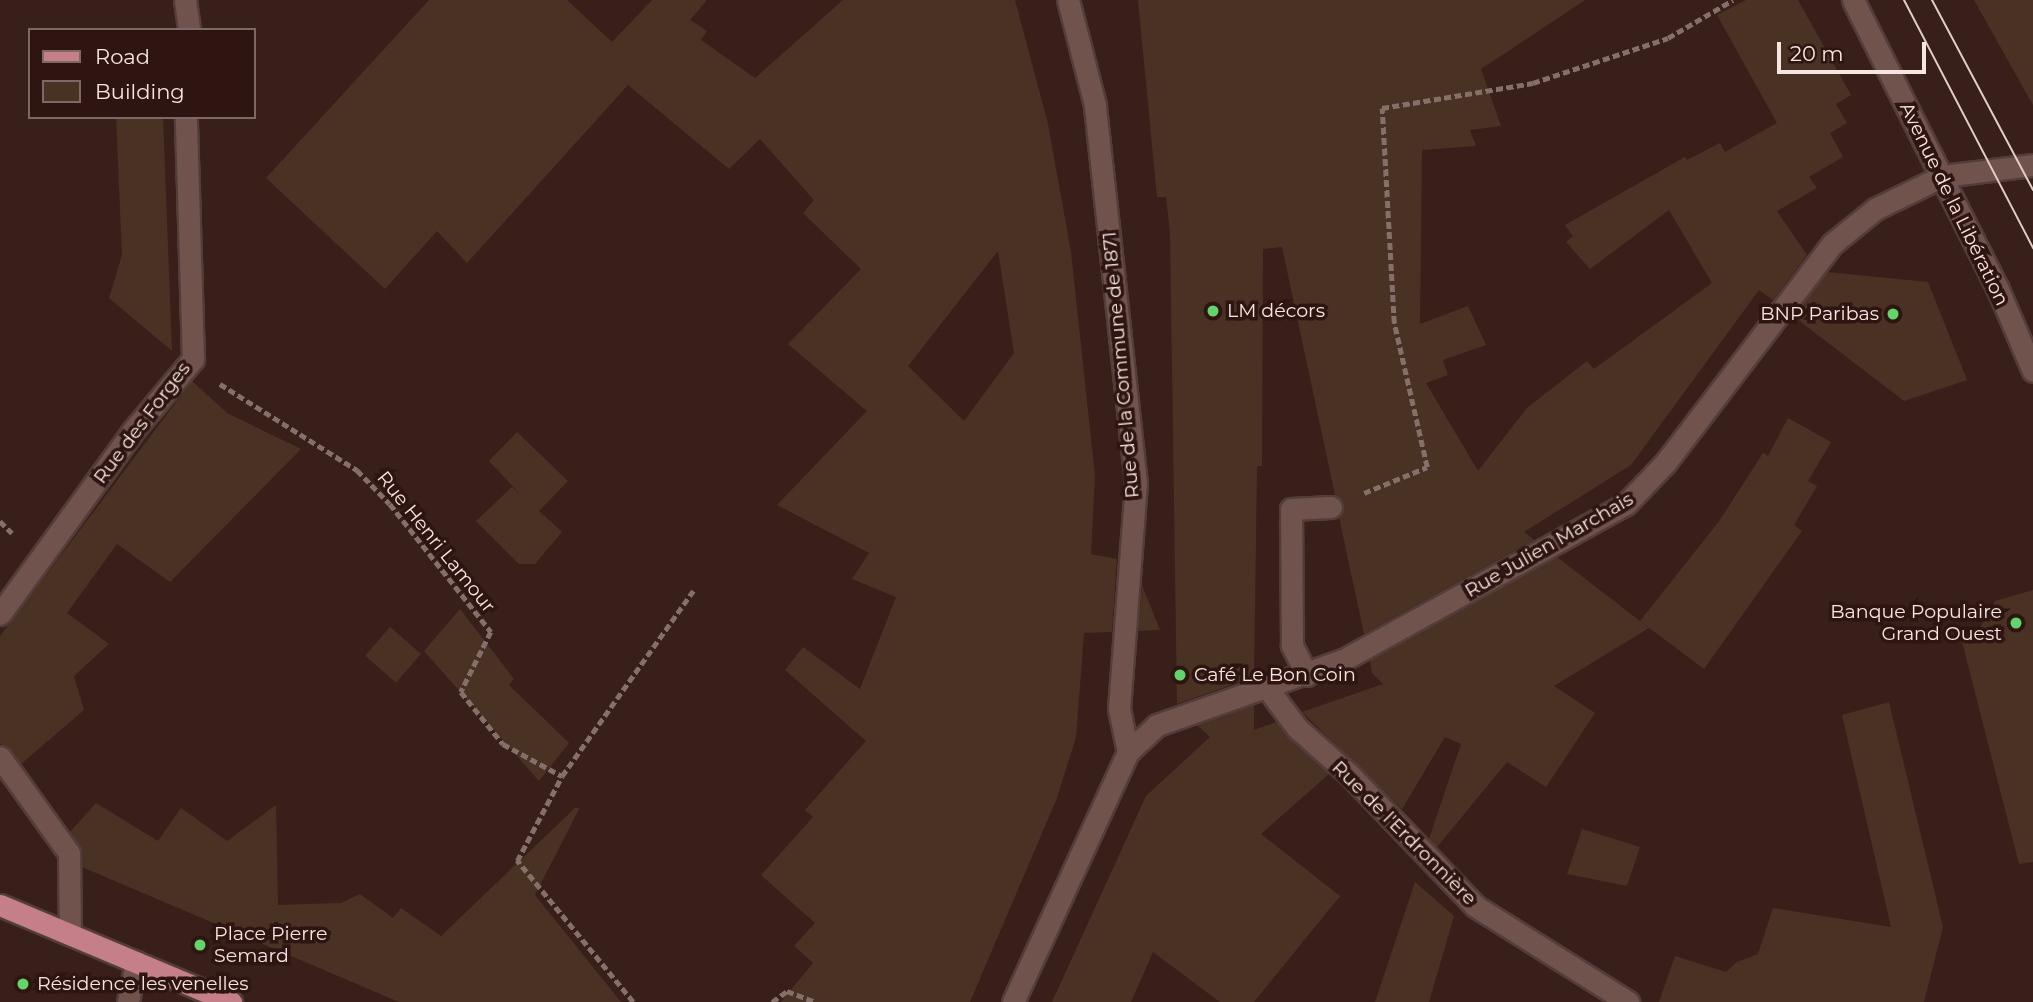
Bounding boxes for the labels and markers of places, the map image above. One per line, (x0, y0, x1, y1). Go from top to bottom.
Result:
place label: LM décors (1227, 300, 1325, 322)
marker: LM décors (1205, 303, 1221, 319)
place label: BNP Paribas (1760, 303, 1879, 325)
marker: BNP Paribas (1885, 306, 1901, 322)
place label: Banque Populaire Grand Ouest (1830, 601, 2002, 645)
marker: Banque Populaire Grand Ouest (2008, 615, 2024, 631)
place label: Café Le Bon Coin (1194, 664, 1356, 686)
marker: Café Le Bon Coin (1172, 667, 1188, 683)
place label: Place Pierre Semard (214, 923, 327, 967)
marker: Place Pierre Semard (192, 937, 208, 953)
place label: Résidence les venelles (37, 973, 248, 995)
marker: Résidence les venelles (15, 976, 31, 992)

